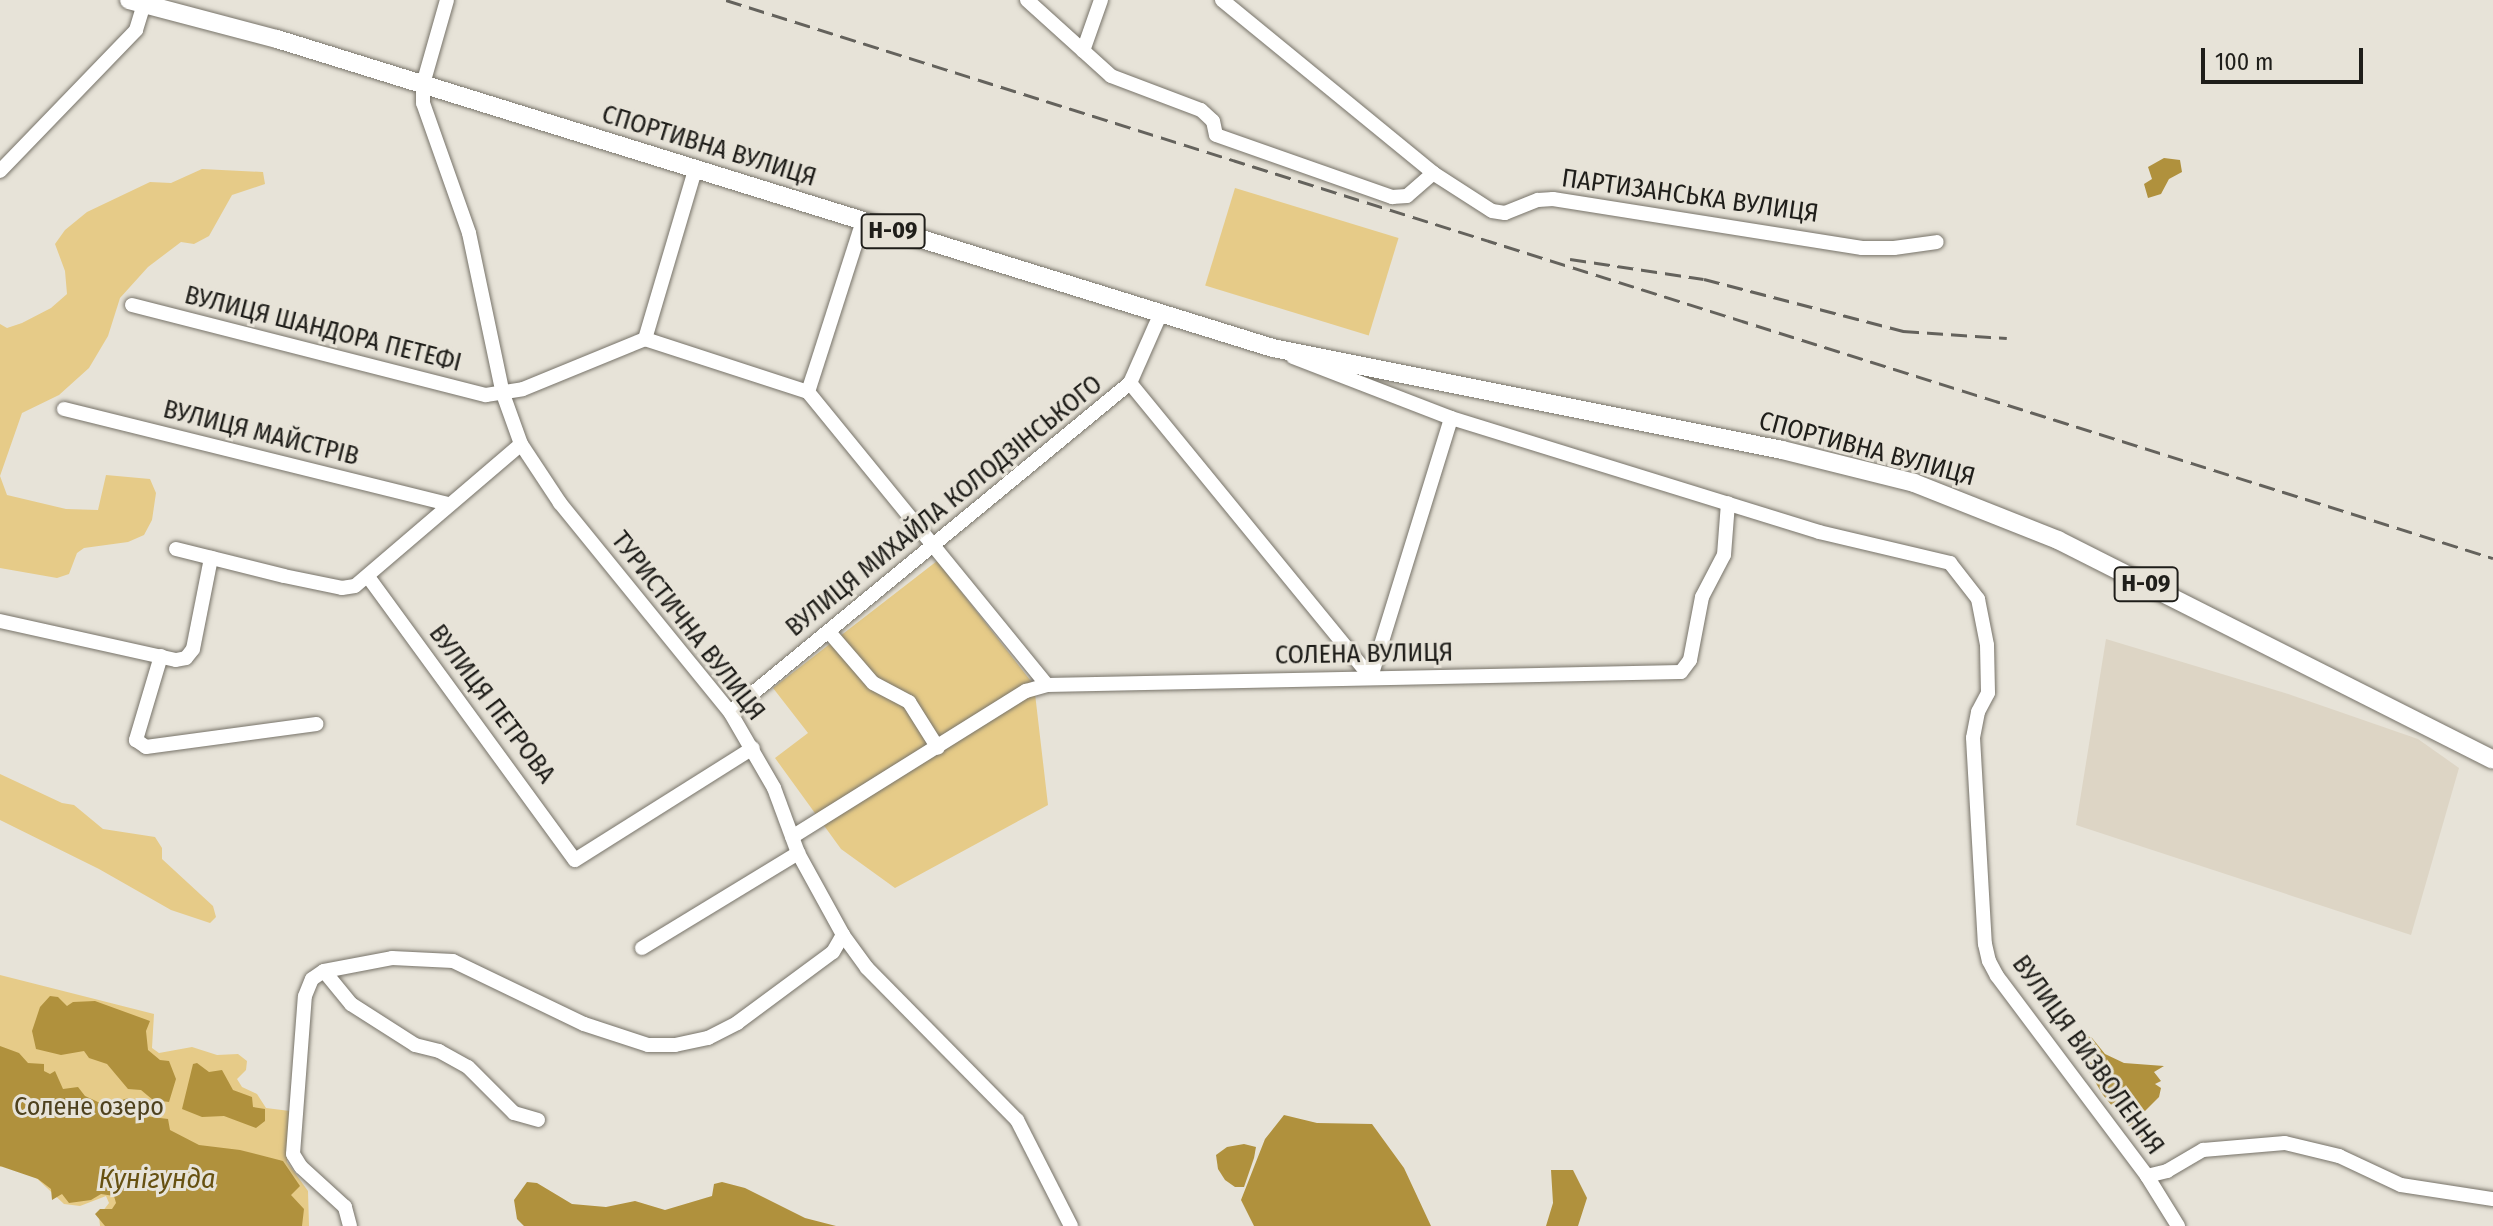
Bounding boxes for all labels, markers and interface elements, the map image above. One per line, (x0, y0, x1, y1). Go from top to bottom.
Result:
scale bar (2205, 32, 2367, 82)
text: 100 m (2215, 48, 2273, 76)
street label: СПОРТИВНА ВУЛИЦЯ (598, 99, 820, 193)
street label: ПАРТИЗАНСЬКА ВУЛИЦЯ (1560, 163, 1820, 229)
road number: Н-09 (859, 211, 927, 251)
street label: ВУЛИЦЯ ШАНДОРА ПЕТЕФІ (181, 280, 465, 378)
street label: ВУЛИЦЯ МИХАЙЛА КОЛОДЗІНСЬКОГО (780, 369, 1108, 643)
street label: ВУЛИЦЯ МАЙСТРІВ (160, 394, 362, 472)
street label: СПОРТИВНА ВУЛИЦЯ (1755, 405, 1979, 493)
street label: ТУРИСТИЧНА ВУЛИЦЯ (604, 525, 772, 727)
road number: Н-09 (2112, 564, 2180, 604)
street label: ВУЛИЦЯ ПЕТРОВА (422, 619, 562, 789)
street label: СОЛЕНА ВУЛИЦЯ (1275, 637, 1453, 671)
street label: ВУЛИЦЯ ВИЗВОЛЕННЯ (2005, 949, 2171, 1161)
park label: Солене озеро (14, 1091, 164, 1123)
water label: Кунігунда (99, 1162, 215, 1196)

